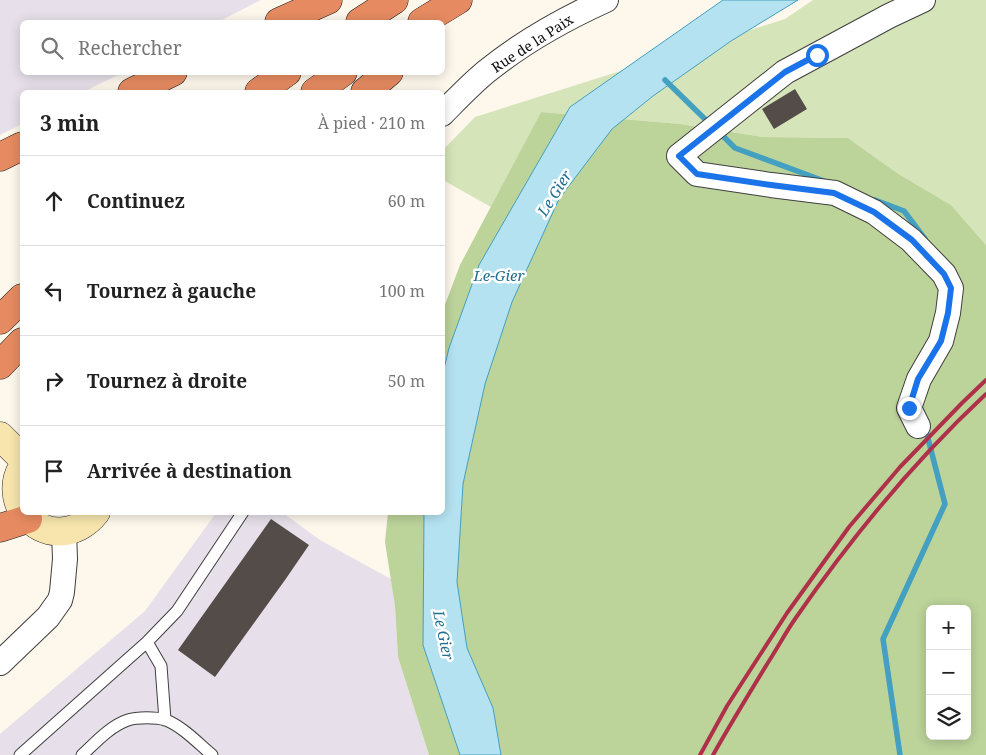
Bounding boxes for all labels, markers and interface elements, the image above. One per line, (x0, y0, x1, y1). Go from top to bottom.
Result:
street label: Rue de la Paix (488, 9, 577, 76)
search box (20, 20, 445, 75)
icon: search (38, 34, 66, 62)
text: Rechercher (78, 35, 182, 61)
route start (806, 44, 829, 67)
text: 3 min (40, 109, 99, 137)
text: À pied · 210 m (318, 112, 425, 134)
water label: Le Gier (532, 166, 576, 220)
icon: ahead (40, 187, 68, 215)
text: Continuez (87, 188, 185, 214)
text: 60 m (388, 190, 425, 212)
water label: Le-Gier (472, 265, 526, 285)
icon: left (40, 277, 68, 305)
text: Tournez à gauche (87, 278, 256, 304)
text: 100 m (379, 280, 425, 302)
icon: right (40, 367, 68, 395)
text: Tournez à droite (87, 368, 247, 394)
text: 50 m (388, 370, 425, 392)
route end (898, 397, 921, 420)
icon: arrive (40, 457, 68, 485)
text: Arrivée à destination (87, 458, 292, 484)
map controls (926, 605, 971, 740)
button: + (926, 605, 971, 650)
water label: Le Gier (429, 607, 459, 663)
button: − (926, 650, 971, 695)
button: layers (926, 695, 971, 740)

